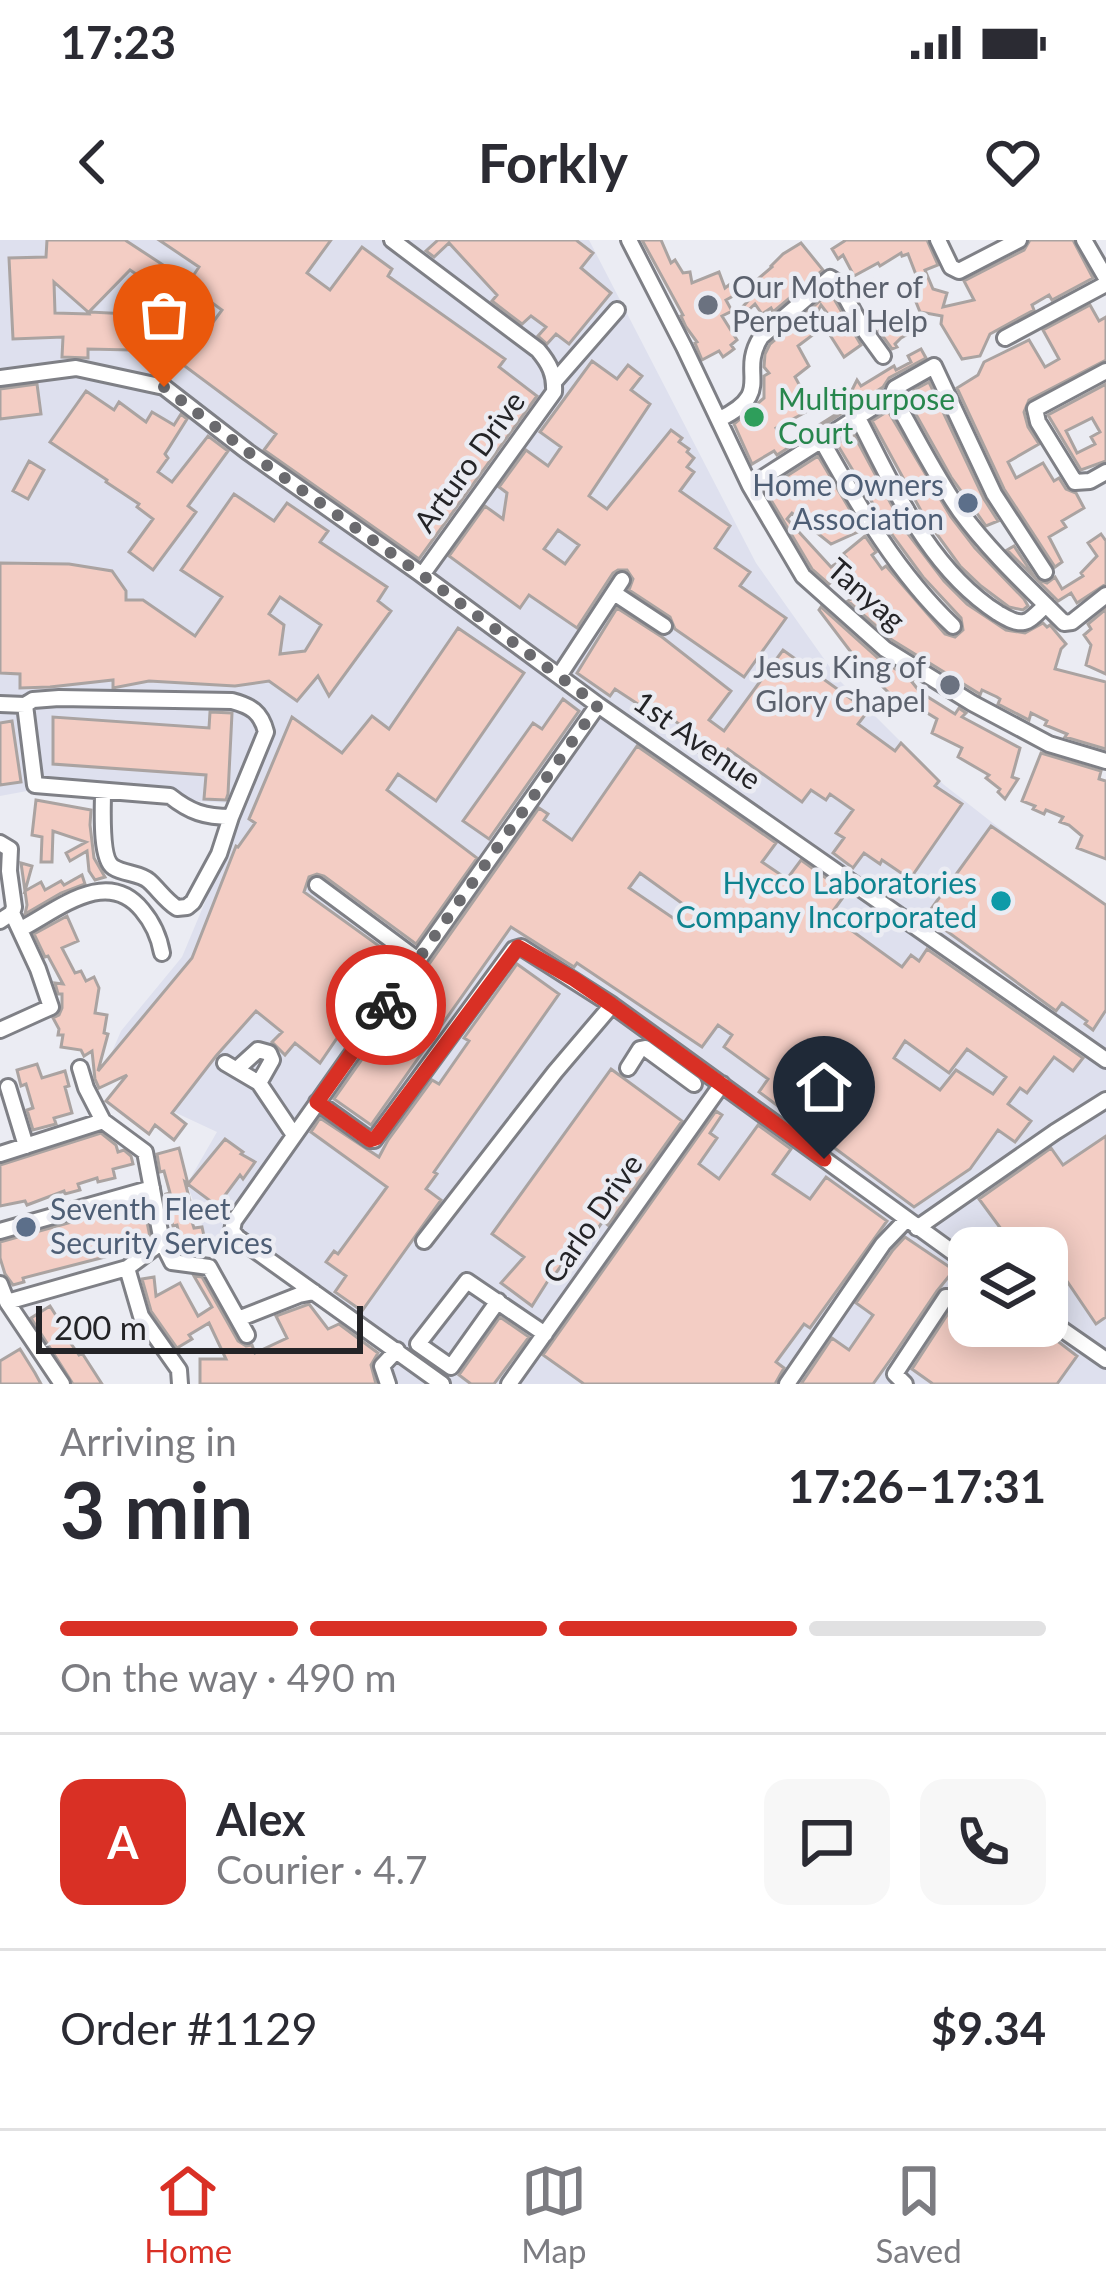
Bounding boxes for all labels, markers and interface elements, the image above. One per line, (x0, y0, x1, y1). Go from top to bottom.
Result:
text: 17:23 (60, 15, 176, 69)
icon: back (60, 129, 126, 195)
icon: heart (980, 129, 1046, 195)
text: Forkly (478, 130, 628, 195)
pin (113, 264, 215, 387)
place label: Our Mother of Perpetual Help (732, 268, 928, 338)
icon: bag (131, 282, 197, 348)
marker: Our Mother of Perpetual Help (695, 292, 721, 318)
place label: Multipurpose Court (778, 380, 955, 450)
street label: Arturo Drive (405, 383, 531, 538)
marker: Multipurpose Court (741, 404, 767, 430)
place label: Home Owners Association (752, 466, 944, 536)
marker: Home Owners Association (955, 490, 981, 516)
street label: Tanyag (821, 550, 914, 637)
place label: Jesus King of Glory Chapel (753, 648, 926, 718)
marker: Jesus King of Glory Chapel (937, 672, 963, 698)
street label: 1st Avenue (628, 682, 769, 796)
place label: Hycco Laboratories Company Incorporated (676, 864, 977, 934)
marker: Hycco Laboratories Company Incorporated (988, 888, 1014, 914)
courier (326, 945, 446, 1065)
icon: bike (353, 972, 419, 1038)
pin (773, 1036, 875, 1159)
icon: home (791, 1054, 857, 1120)
street label: Carlo Drive (534, 1146, 649, 1289)
place label: Seventh Fleet Security Services (50, 1190, 273, 1260)
marker: Seventh Fleet Security Services (13, 1214, 39, 1240)
map controls (948, 1227, 1068, 1347)
button: layers (948, 1227, 1068, 1347)
scale bar (36, 1300, 363, 1353)
text: 200 m (54, 1307, 147, 1347)
text: Arriving in (60, 1418, 237, 1464)
text: 17:26–17:31 (788, 1459, 1046, 1513)
text: 3 min (60, 1462, 253, 1556)
text: On the way · 490 m (60, 1654, 397, 1700)
button: chat (764, 1779, 890, 1905)
button: phone (920, 1779, 1046, 1905)
text: Alex (216, 1792, 306, 1846)
text: A (107, 1815, 139, 1869)
text: Courier · 4.7 (216, 1846, 428, 1892)
text: Order #1129 (60, 2001, 318, 2055)
text: $9.34 (931, 2001, 1046, 2055)
tab: Home (144, 2158, 232, 2270)
tab: Map (521, 2158, 587, 2270)
tab: Saved (875, 2158, 962, 2270)

